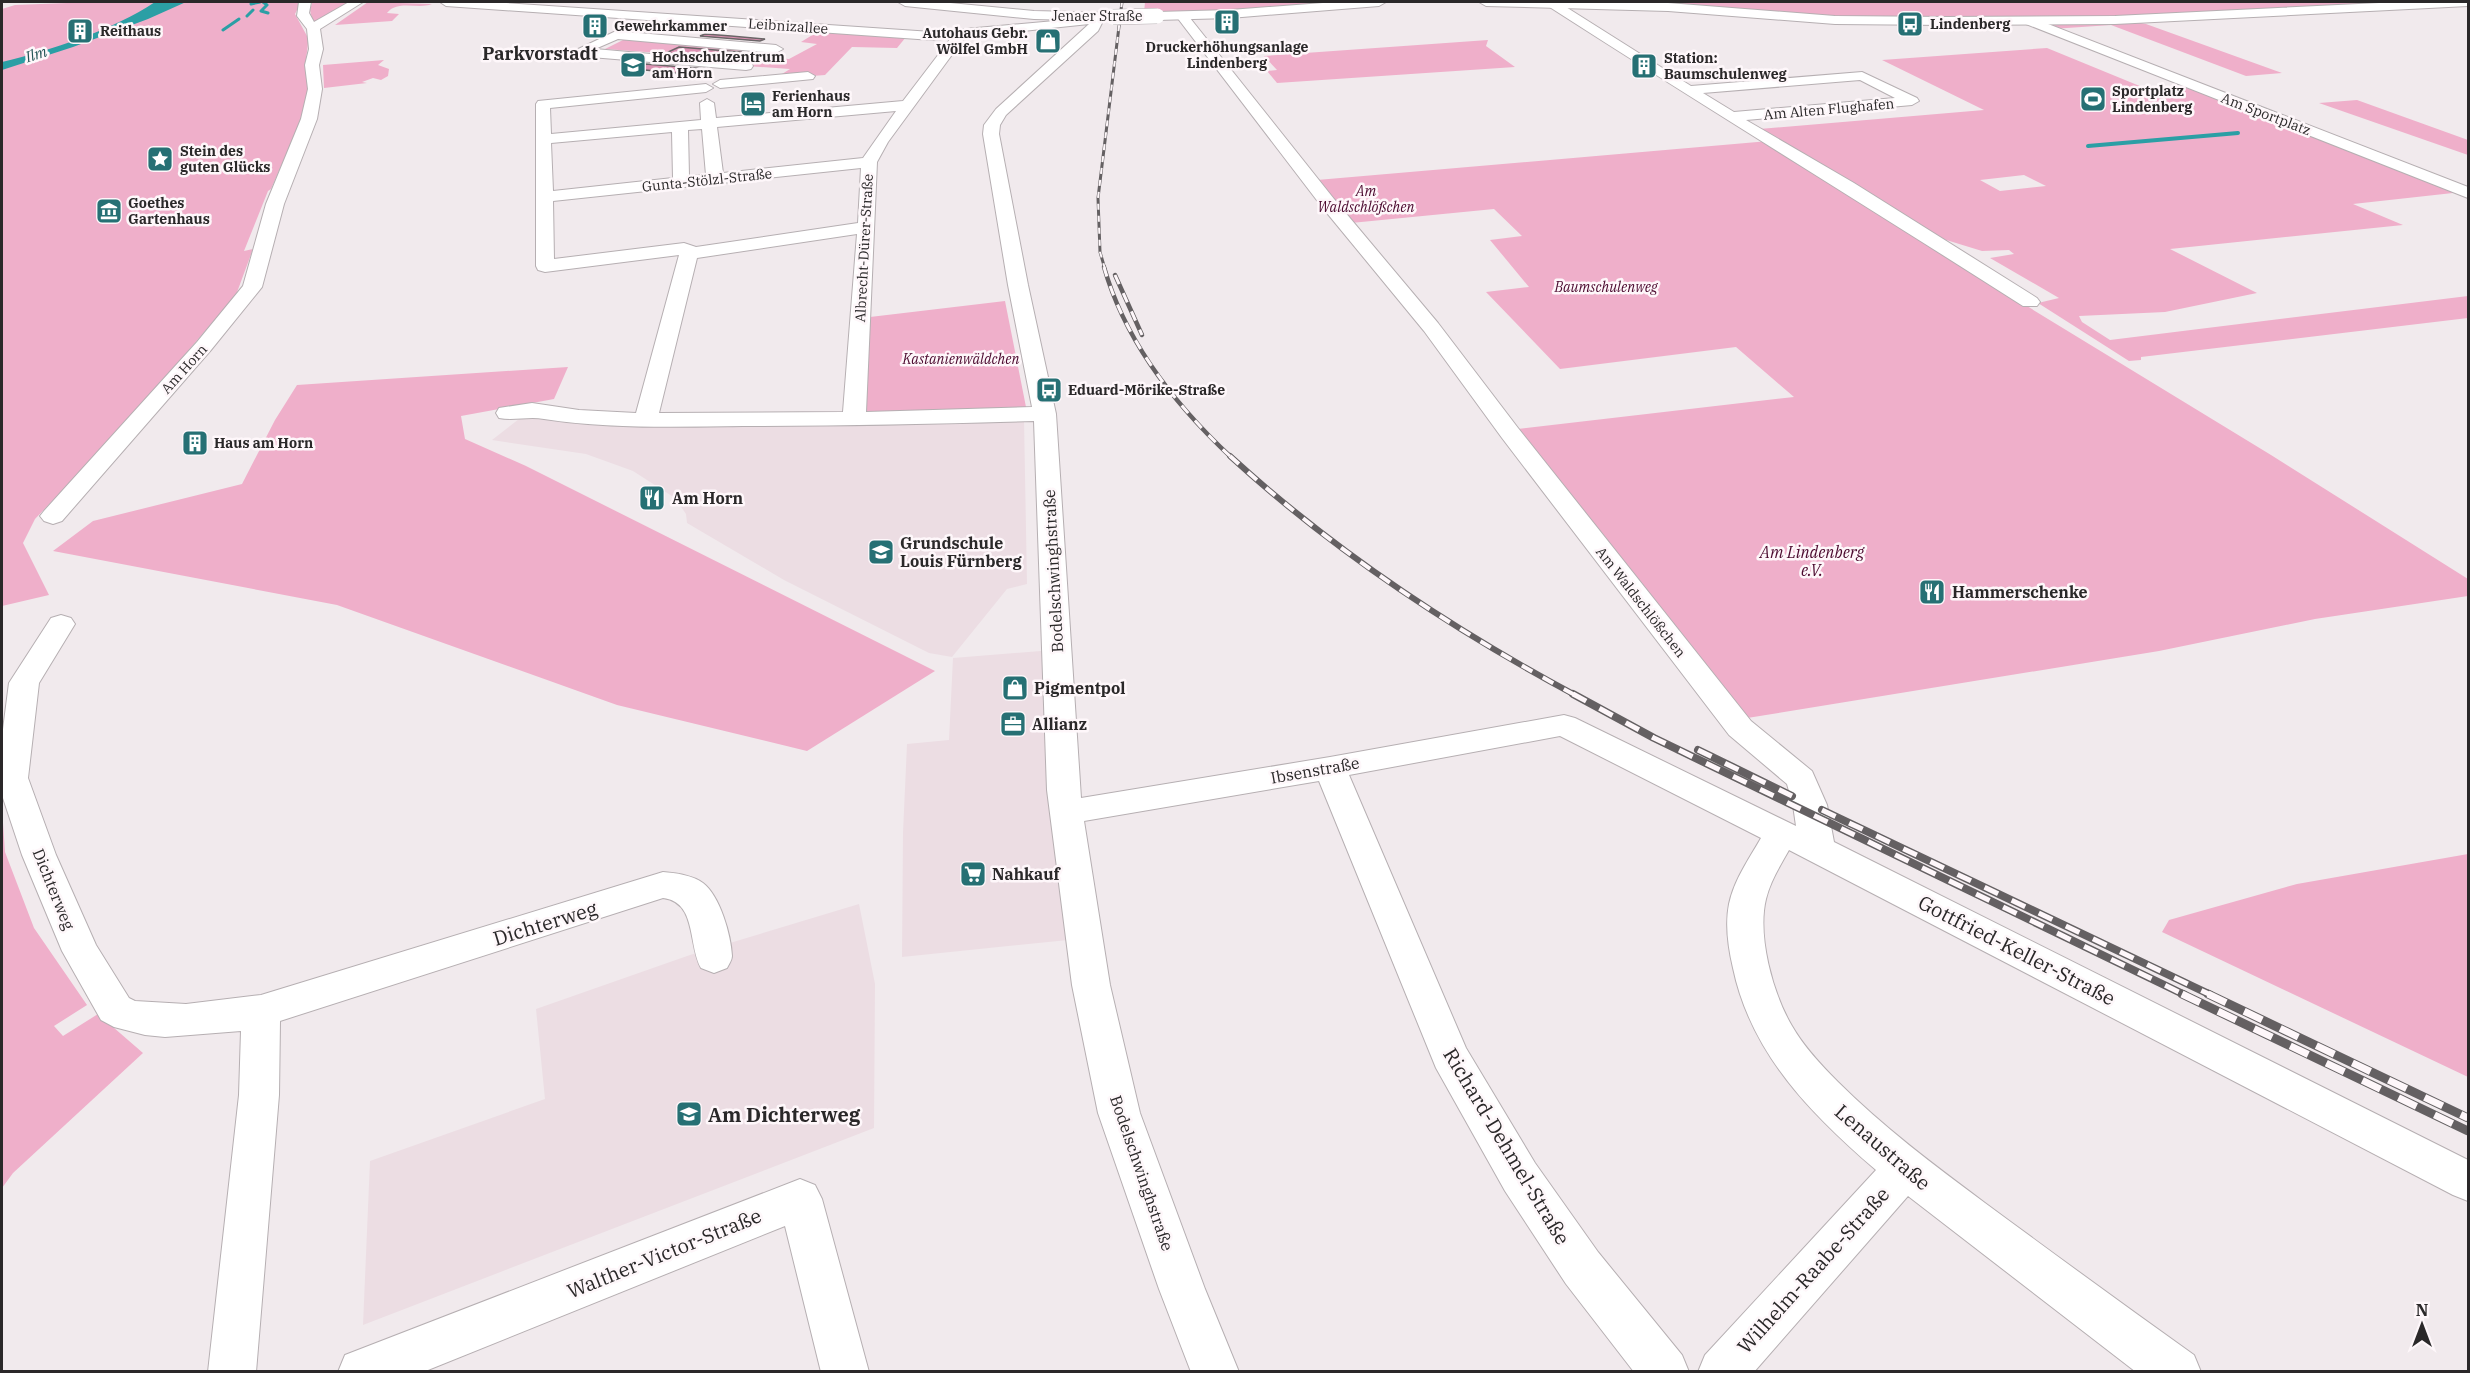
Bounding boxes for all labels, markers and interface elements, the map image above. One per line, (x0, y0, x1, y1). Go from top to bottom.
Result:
street label: Jenaer Straße (1052, 7, 1142, 25)
building icon: Druckerhöhungsanlage Lindenberg (1212, 7, 1242, 37)
bus stop icon: Lindenberg (1895, 9, 1925, 39)
building icon: Gewehrkammer (580, 11, 610, 41)
street label: Leibnizallee (747, 14, 829, 38)
place label: Lindenberg (1930, 15, 2011, 33)
building icon: Reithaus (65, 16, 95, 46)
place label: Gewehrkammer (614, 17, 727, 35)
place label: Reithaus (100, 22, 161, 40)
place label: Autohaus Gebr. Wölfel GmbH (923, 24, 1028, 58)
shop icon: Autohaus Gebr. Wölfel GmbH (1033, 26, 1063, 56)
place label: Druckerhöhungsanlage Lindenberg (1146, 38, 1309, 72)
water label: Ilm (22, 42, 50, 67)
district label: Parkvorstadt (482, 42, 598, 65)
place label: Hochschulzentrum am Horn (652, 48, 785, 82)
place label: Station: Baumschulenweg (1664, 49, 1788, 83)
school or university icon: Hochschulzentrum am Horn (618, 50, 648, 80)
building icon: Station: Baumschulenweg (1629, 51, 1659, 81)
place label: Sportplatz Lindenberg (2112, 82, 2193, 116)
sports icon: Sportplatz Lindenberg (2078, 84, 2108, 114)
place label: Ferienhaus am Horn (772, 87, 850, 121)
hotel icon: Ferienhaus am Horn (738, 89, 768, 119)
street label: Am Sportplatz (2219, 89, 2313, 139)
street label: Am Alten Flughafen (1763, 94, 1895, 124)
place label: Stein des guten Glücks (180, 142, 270, 176)
place icon: Stein des guten Glücks (145, 144, 175, 174)
street label: Gunta-Stölzl-Straße (641, 164, 773, 196)
street label: Albrecht-Dürer-Straße (851, 173, 877, 323)
park label: Am Waldschlößchen (1318, 182, 1414, 216)
place label: Goethes Gartenhaus (128, 194, 210, 228)
museum icon: Goethes Gartenhaus (94, 196, 124, 226)
park label: Baumschulenweg (1553, 278, 1658, 296)
street label: Am Horn (157, 341, 211, 397)
park label: Kastanienwäldchen (902, 350, 1019, 368)
bus stop icon: Eduard-Mörike-Straße (1034, 375, 1064, 405)
place label: Eduard-Mörike-Straße (1068, 381, 1225, 399)
building icon: Haus am Horn (180, 428, 210, 458)
place label: Haus am Horn (214, 434, 313, 452)
restaurant icon: Am Horn (637, 483, 667, 513)
place label: Am Horn (672, 488, 744, 508)
street label: Bodelschwinghstraße (1039, 489, 1067, 653)
place label: Grundschule Louis Fürnberg (900, 533, 1022, 571)
school or university icon: Grundschule Louis Fürnberg (866, 537, 896, 567)
park label: Am Lindenberg e.V. (1759, 542, 1865, 580)
street label: Am Waldschlößchen (1592, 543, 1690, 661)
restaurant icon: Hammerschenke (1917, 577, 1947, 607)
place label: Hammerschenke (1952, 582, 2088, 602)
shop icon: Pigmentpol (1000, 673, 1030, 703)
place label: Pigmentpol (1034, 678, 1125, 698)
office icon: Allianz (998, 709, 1028, 739)
place label: Allianz (1032, 714, 1087, 734)
street label: Ibsenstraße (1269, 752, 1361, 788)
street label: Dichterweg (29, 845, 79, 933)
supermarket icon: Nahkauf (958, 859, 988, 889)
place label: Nahkauf (992, 864, 1061, 884)
street label: Gottfried-Keller-Straße (1914, 889, 2120, 1011)
street label: Dichterweg (490, 894, 600, 952)
street label: Richard-Dehmel-Straße (1437, 1043, 1577, 1249)
street label: Bodelschwinghstraße (1106, 1093, 1178, 1253)
street label: Lenaustraße (1829, 1098, 1937, 1196)
school or university icon: Am Dichterweg (674, 1099, 704, 1129)
place label: Am Dichterweg (708, 1101, 861, 1128)
street label: Wilhelm-Raabe-Straße (1731, 1181, 1895, 1359)
street label: Walther-Victor-Straße (563, 1202, 765, 1304)
north arrow (2392, 1295, 2452, 1355)
text: N (2416, 1300, 2428, 1320)

